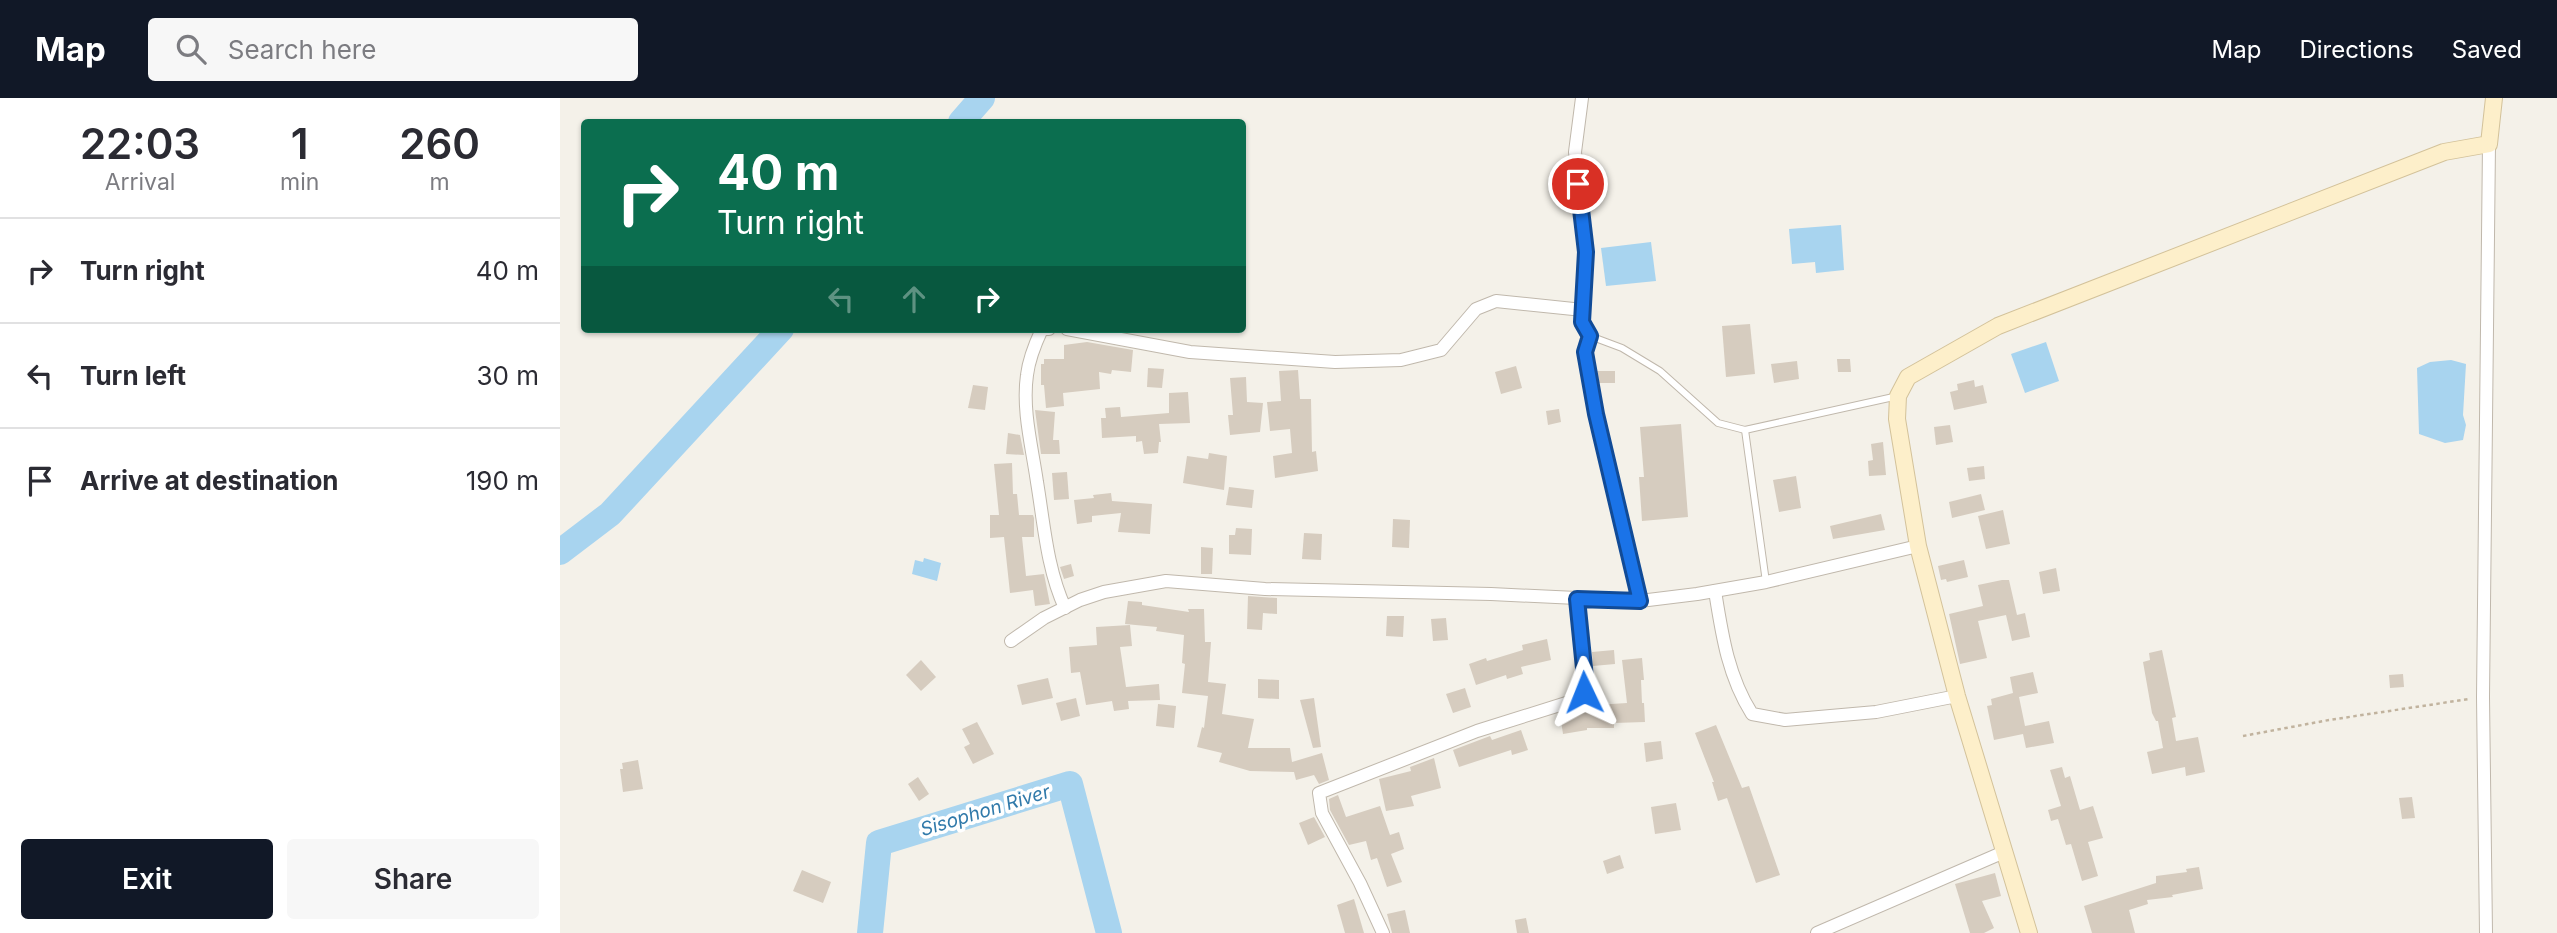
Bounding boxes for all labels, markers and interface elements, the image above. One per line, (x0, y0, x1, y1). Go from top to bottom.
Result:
search box (148, 18, 638, 81)
text: Map (35, 29, 106, 69)
icon: search (172, 30, 210, 68)
text: Search here (228, 34, 376, 65)
text: Map (2212, 35, 2261, 64)
text: Directions (2299, 35, 2414, 64)
text: Saved (2452, 35, 2522, 64)
text: 22:03 (80, 118, 200, 169)
text: 1 (291, 118, 309, 169)
text: 260 (399, 118, 480, 169)
text: 40 m (717, 143, 840, 202)
icon: right (602, 147, 693, 238)
pin (1548, 154, 1608, 214)
icon: arrive (1559, 165, 1597, 203)
text: Arrival (105, 168, 175, 196)
text: min (280, 168, 319, 196)
text: m (430, 168, 450, 196)
text: Turn right (717, 203, 864, 242)
icon: right (21, 252, 59, 290)
text: Turn right (80, 255, 205, 286)
text: 40 m (476, 255, 539, 286)
icon: left (822, 280, 860, 318)
icon: ahead (895, 280, 933, 318)
icon: right (968, 280, 1006, 318)
icon: left (21, 357, 59, 395)
text: Turn left (80, 360, 186, 391)
text: 30 m (476, 360, 539, 391)
icon: arrive (21, 462, 59, 500)
text: Arrive at destination (80, 465, 339, 496)
text: 190 m (466, 465, 539, 496)
position arrow (1547, 655, 1621, 729)
water label: Sisophon River (918, 780, 1054, 841)
button: Exit (21, 839, 273, 919)
button: Share (287, 839, 539, 919)

